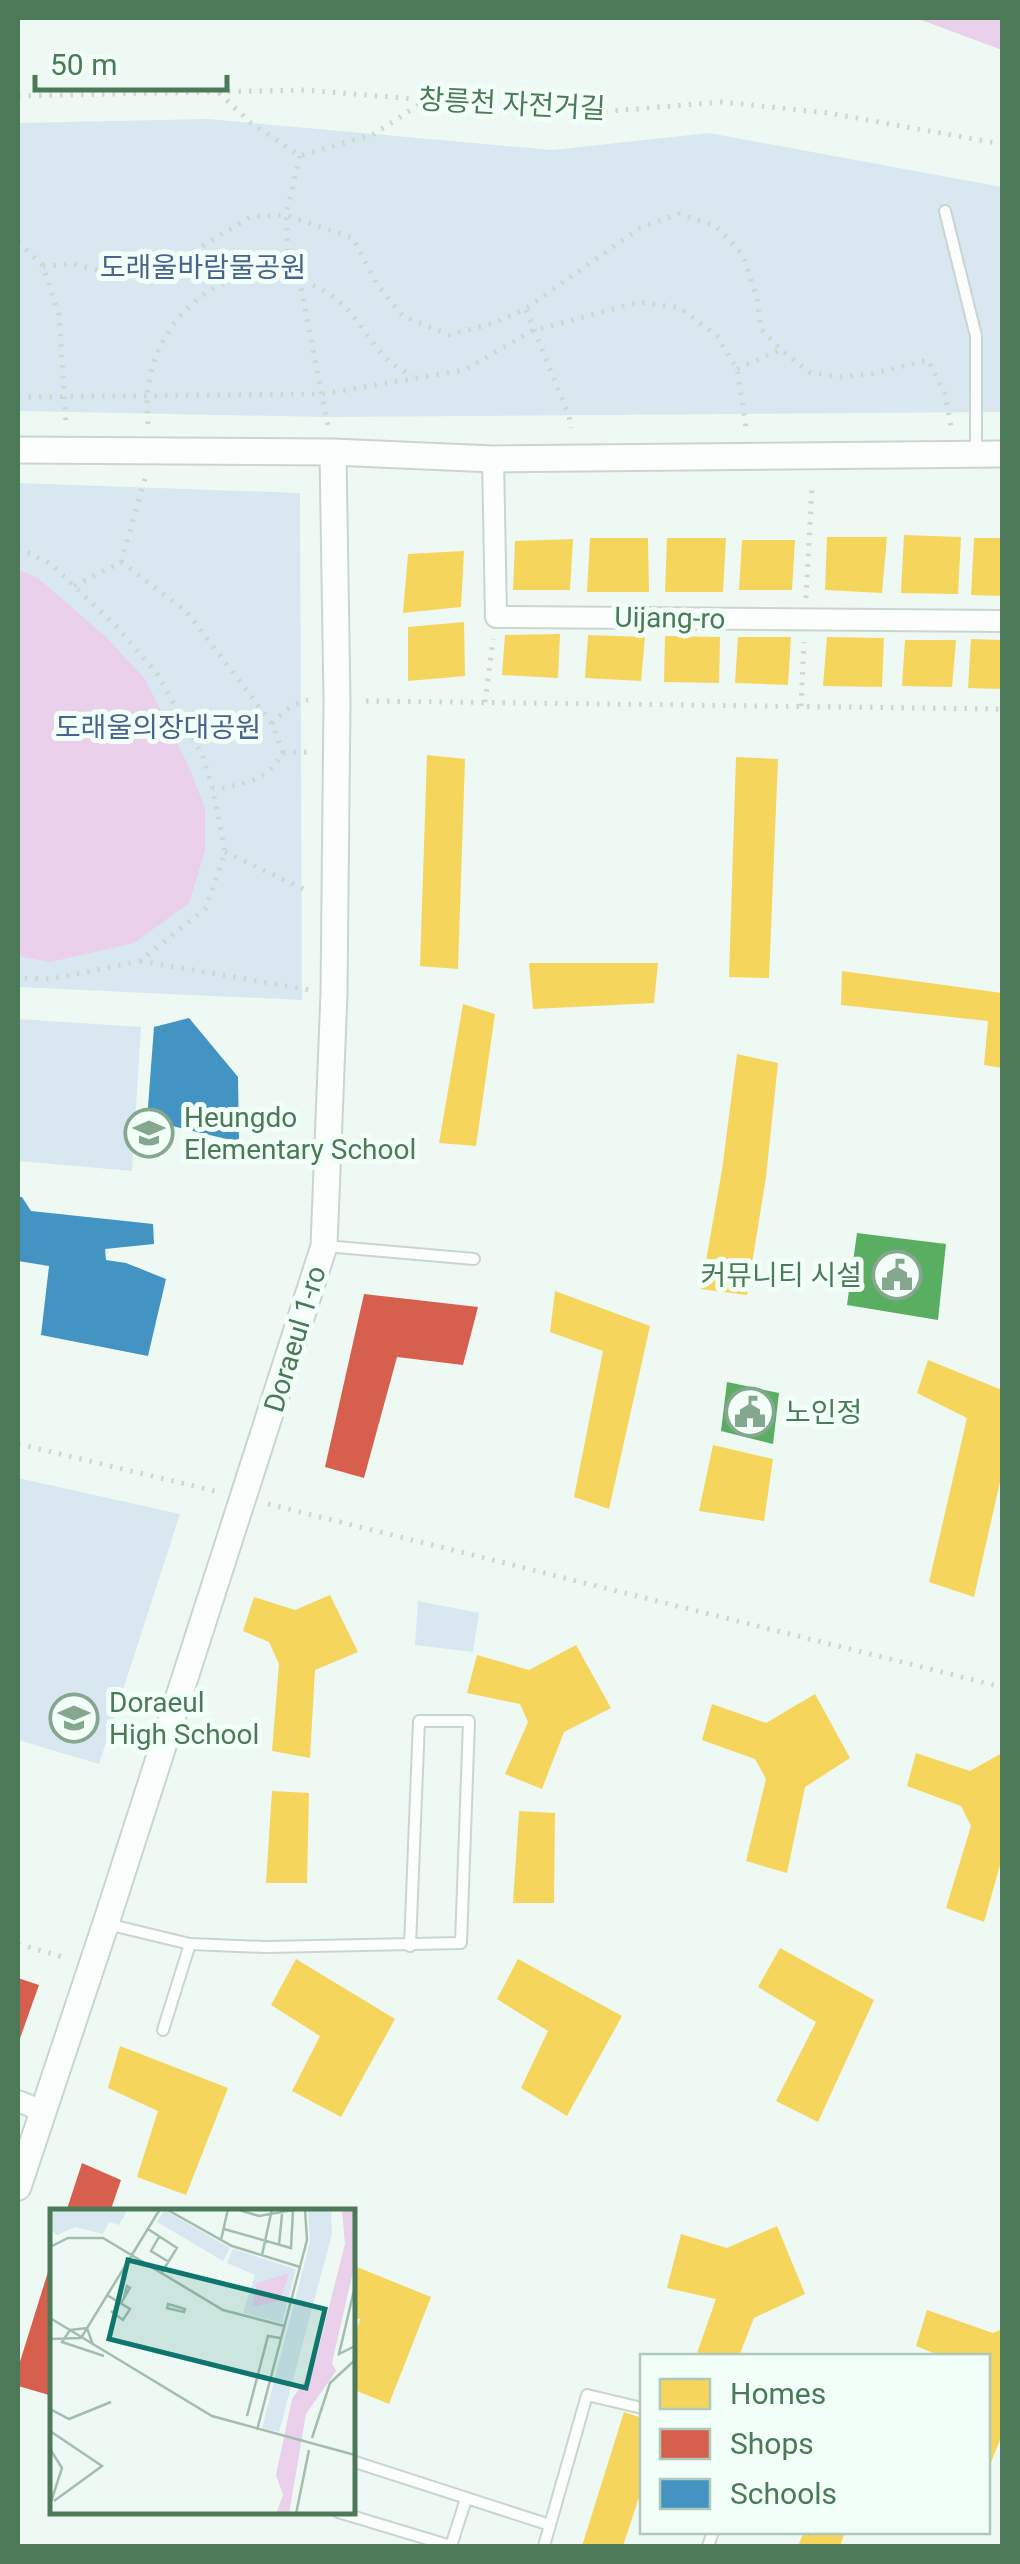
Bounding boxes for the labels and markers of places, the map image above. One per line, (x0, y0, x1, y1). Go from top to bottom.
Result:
place label: Heungdo Elementary School (184, 1101, 416, 1166)
school or university icon: Heungdo Elementary School (123, 1107, 175, 1159)
public building icon: 커뮤니티 시설 (871, 1249, 923, 1301)
place label: 커뮤니티 시설 (700, 1259, 862, 1292)
public building icon: 노인정 (724, 1386, 776, 1438)
place label: 노인정 (785, 1396, 862, 1429)
place label: Doraeul High School (109, 1686, 259, 1751)
school or university icon: Doraeul High School (48, 1692, 100, 1744)

